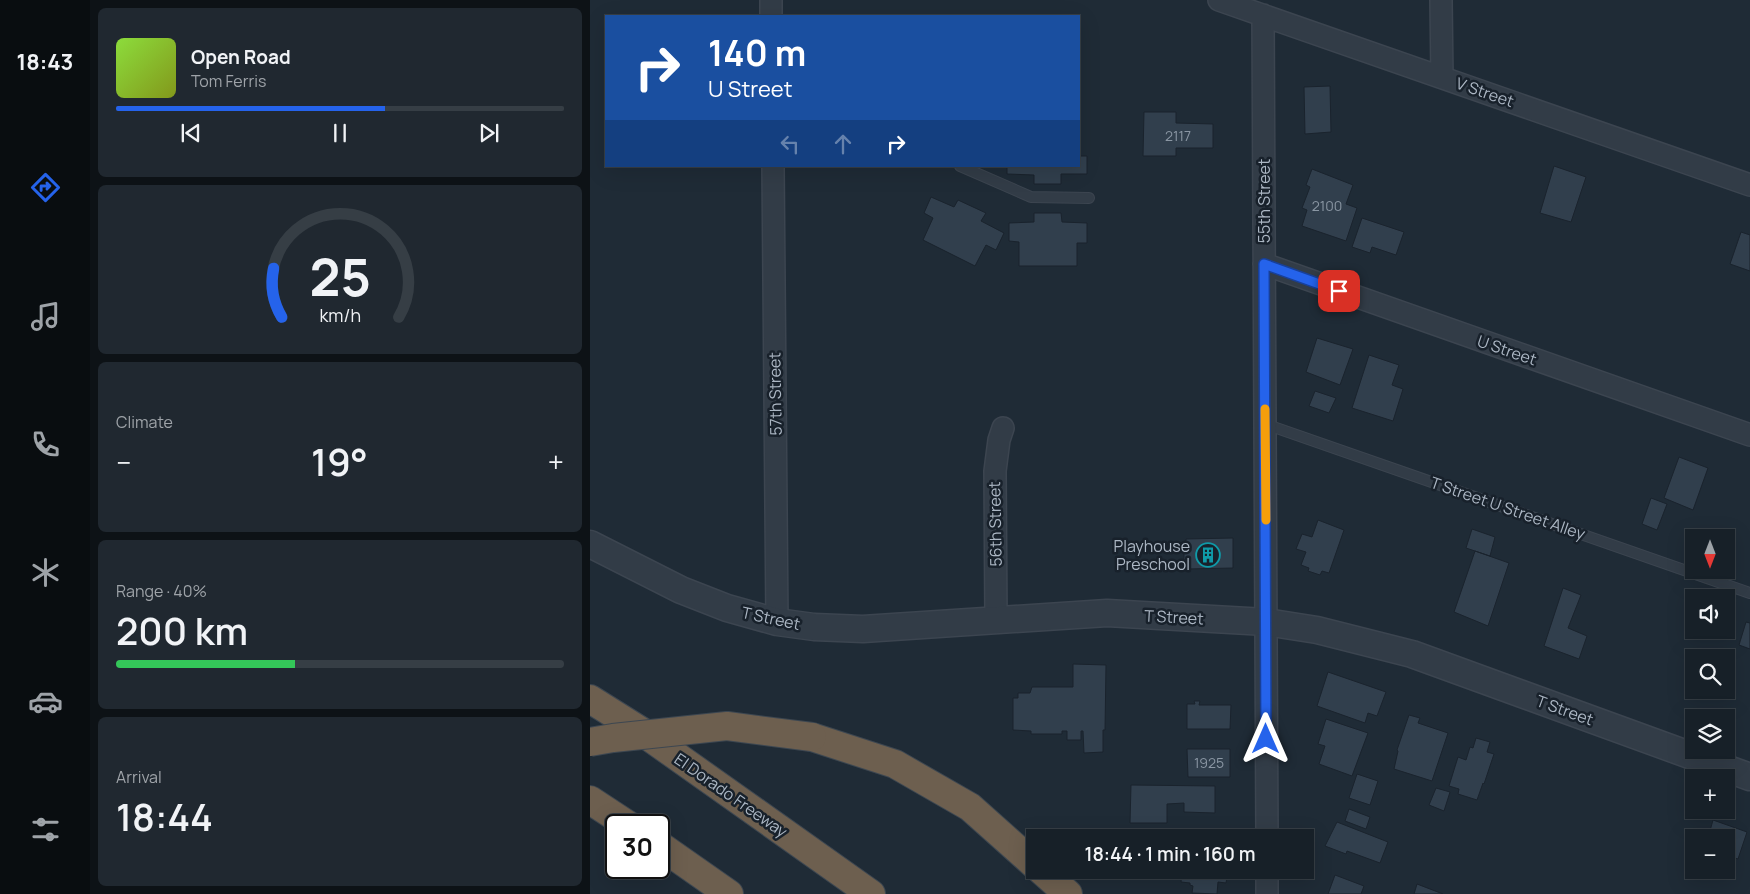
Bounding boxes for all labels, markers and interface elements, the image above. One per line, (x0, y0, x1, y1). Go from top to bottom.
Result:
text: 140 m (708, 29, 806, 77)
icon: right (625, 35, 690, 100)
text: Open Road (191, 44, 291, 70)
text: 18:43 (17, 47, 73, 77)
text: Tom Ferris (191, 70, 266, 92)
street label: V Street (1453, 72, 1517, 112)
text: U Street (708, 74, 792, 104)
icon: previous (177, 119, 205, 147)
icon: pause (326, 119, 354, 147)
icon: next (475, 119, 503, 147)
house number: 2117 (1165, 126, 1191, 145)
icon: left (776, 130, 804, 158)
icon: ahead (829, 130, 857, 158)
icon: right (882, 130, 910, 158)
street label: 55th Street (1253, 159, 1275, 243)
icon: directions (28, 170, 63, 205)
house number: 2100 (1312, 196, 1342, 215)
text: 25 (309, 241, 371, 312)
pin (1318, 270, 1360, 312)
icon: arrive (1325, 277, 1353, 305)
icon: music (28, 299, 63, 334)
text: km/h (319, 303, 361, 327)
street label: U Street (1474, 330, 1540, 370)
street label: 57th Street (763, 352, 787, 436)
text: Climate (116, 411, 173, 433)
icon: phone (28, 427, 63, 462)
text: 19° (311, 435, 368, 487)
text: − (116, 443, 131, 481)
text: + (548, 443, 564, 481)
street label: T Street U Street Alley (1428, 471, 1589, 545)
street label: 56th Street (983, 481, 1007, 567)
north arrow (1685, 529, 1735, 579)
map controls (1685, 529, 1735, 879)
place label: Playhouse Preschool (1114, 535, 1190, 575)
building icon: Playhouse Preschool (1195, 542, 1221, 568)
icon: climate (28, 555, 63, 590)
text: Range · 40% (116, 580, 207, 602)
button: sound (1685, 589, 1735, 639)
street label: T Street (740, 601, 802, 635)
text: 200 km (116, 604, 248, 656)
street label: T Street (1144, 604, 1204, 630)
button: search (1685, 649, 1735, 699)
icon: car (28, 684, 63, 719)
street label: T Street (1533, 690, 1597, 730)
button: layers (1685, 709, 1735, 759)
position arrow (1239, 712, 1291, 764)
street label: El Dorado Freeway (670, 748, 792, 843)
house number: 1925 (1194, 753, 1224, 772)
text: Arrival (116, 766, 162, 788)
button: + (1685, 769, 1735, 819)
text: 18:44 (116, 790, 213, 842)
icon: filters (28, 812, 63, 847)
speed limit sign: 30 (605, 814, 670, 879)
button: − (1685, 829, 1735, 879)
text: 18:44 · 1 min · 160 m (1084, 841, 1256, 867)

